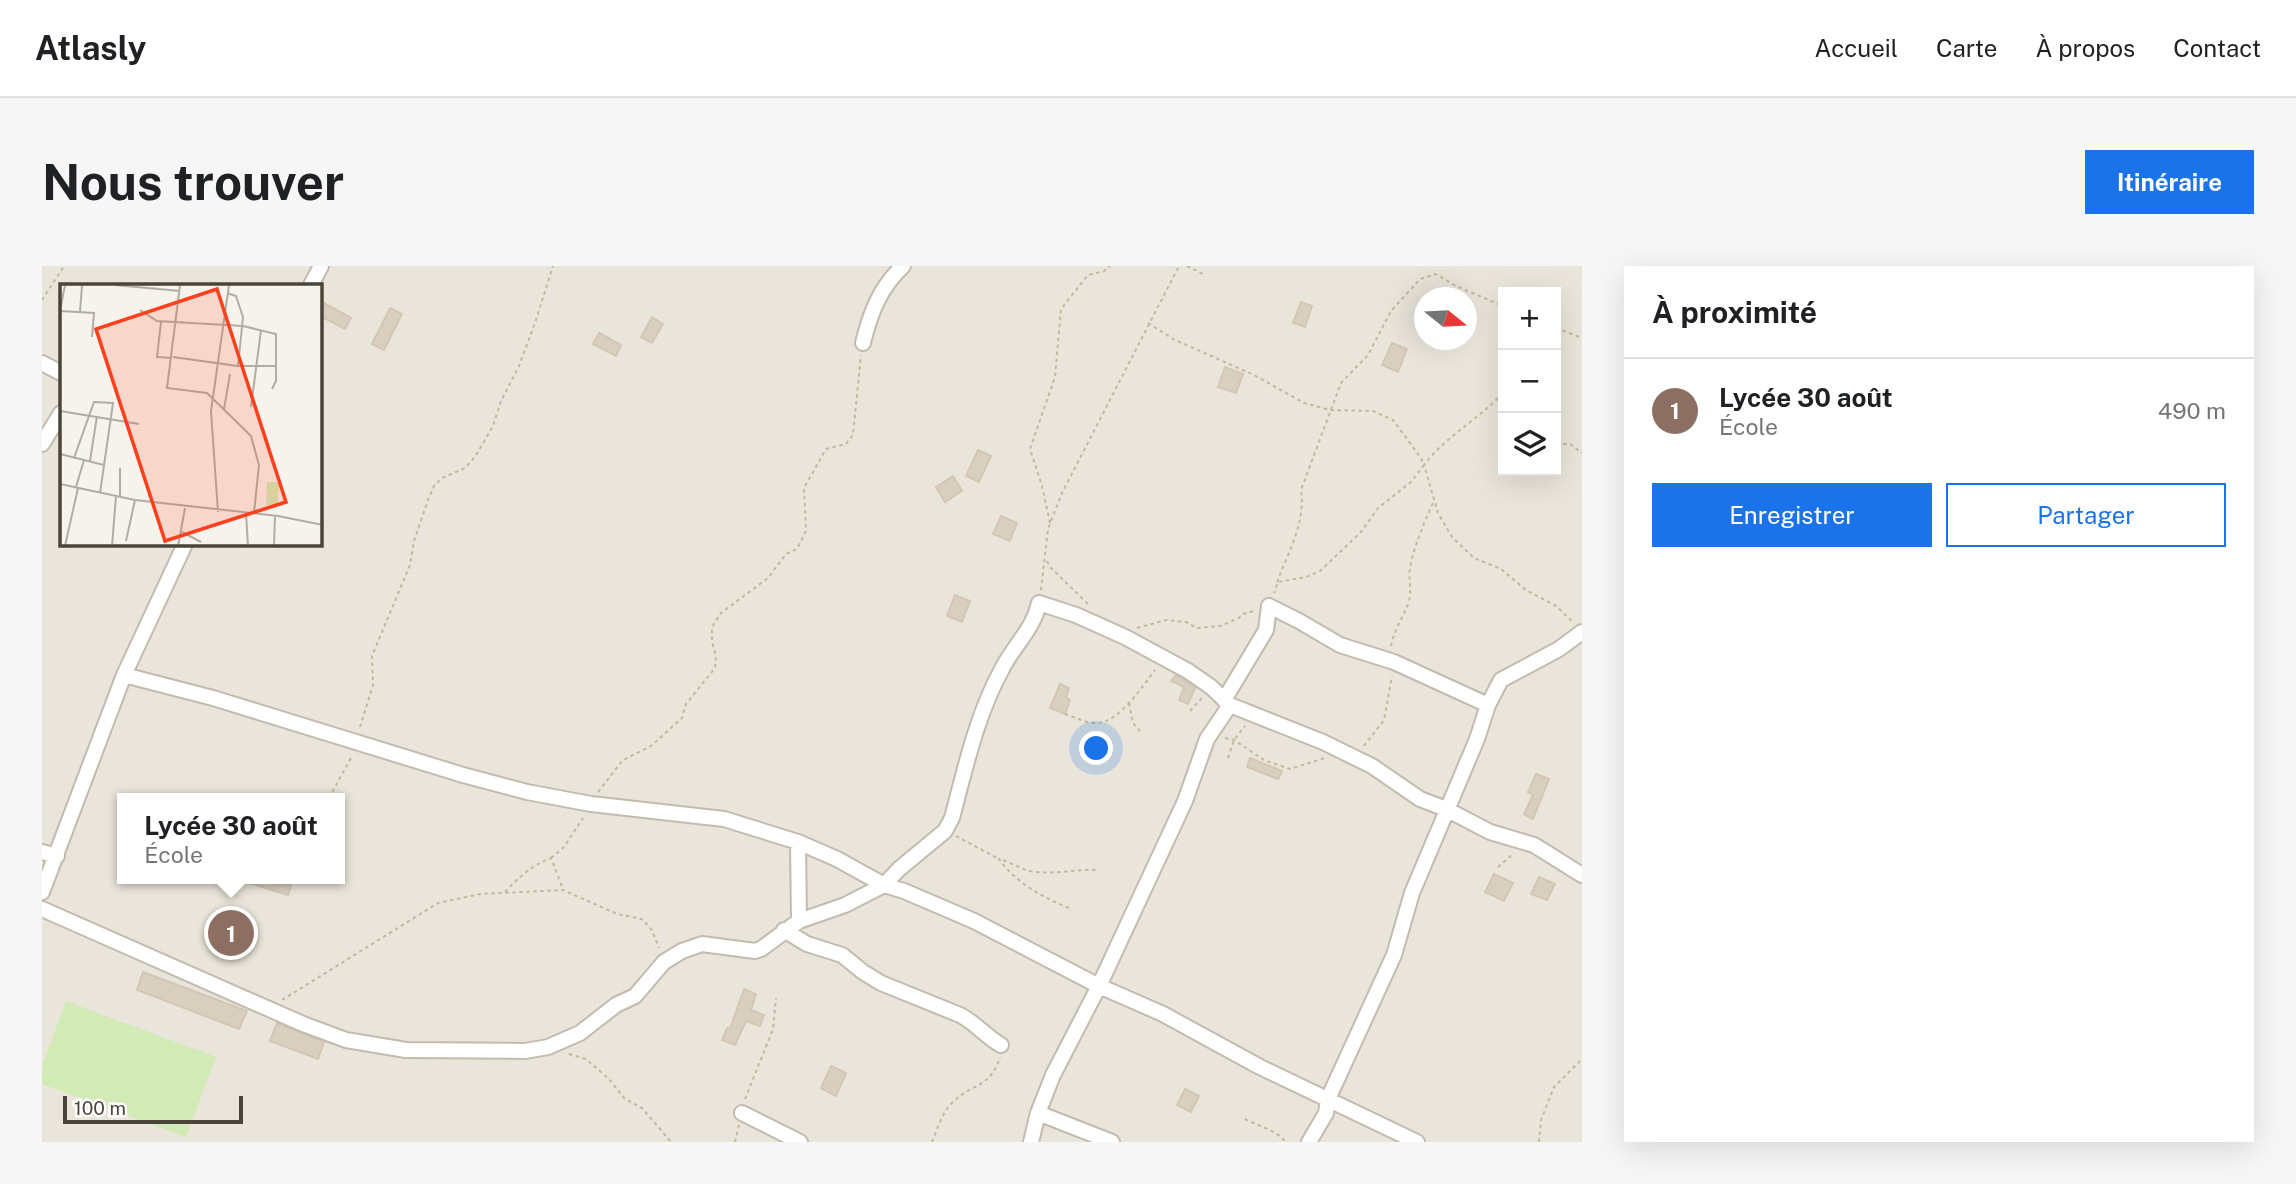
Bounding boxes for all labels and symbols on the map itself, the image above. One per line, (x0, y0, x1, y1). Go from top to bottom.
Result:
inset map (60, 284, 322, 546)
north arrow (1414, 287, 1477, 350)
your location (1079, 731, 1113, 765)
pin: 1 (208, 907, 254, 959)
scale bar (63, 1093, 243, 1125)

